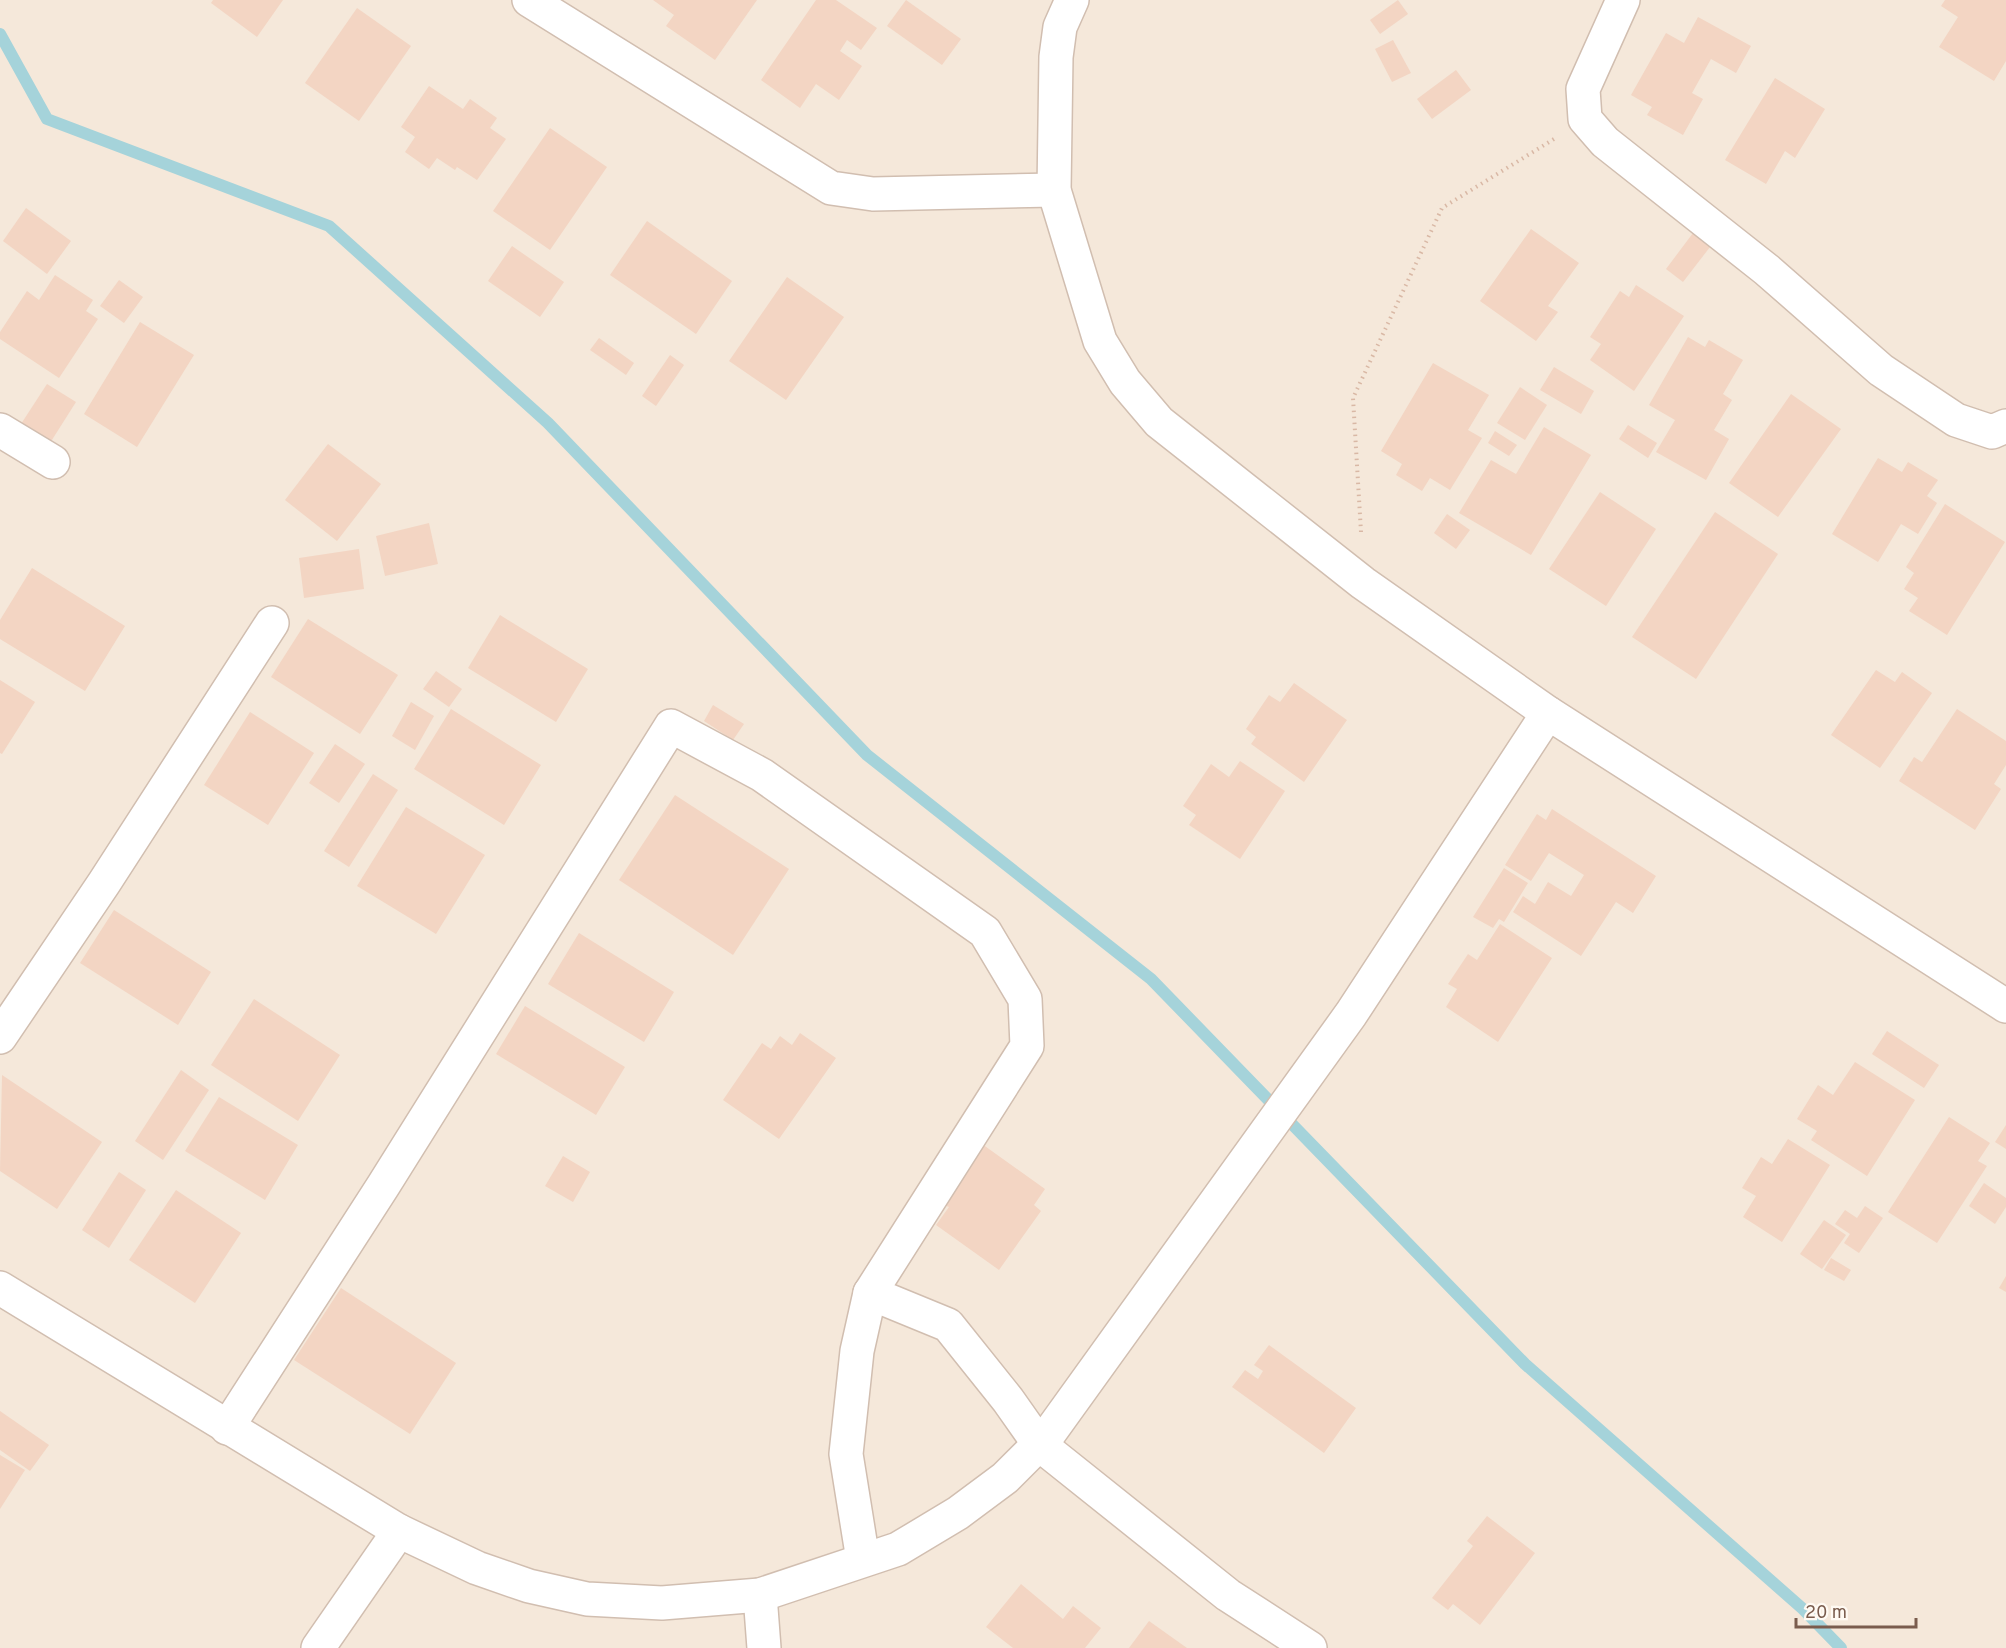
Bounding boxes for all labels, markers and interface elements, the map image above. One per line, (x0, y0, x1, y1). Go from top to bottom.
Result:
scale bar (1796, 1591, 1916, 1629)
text: 20 m (1805, 1602, 1847, 1625)

